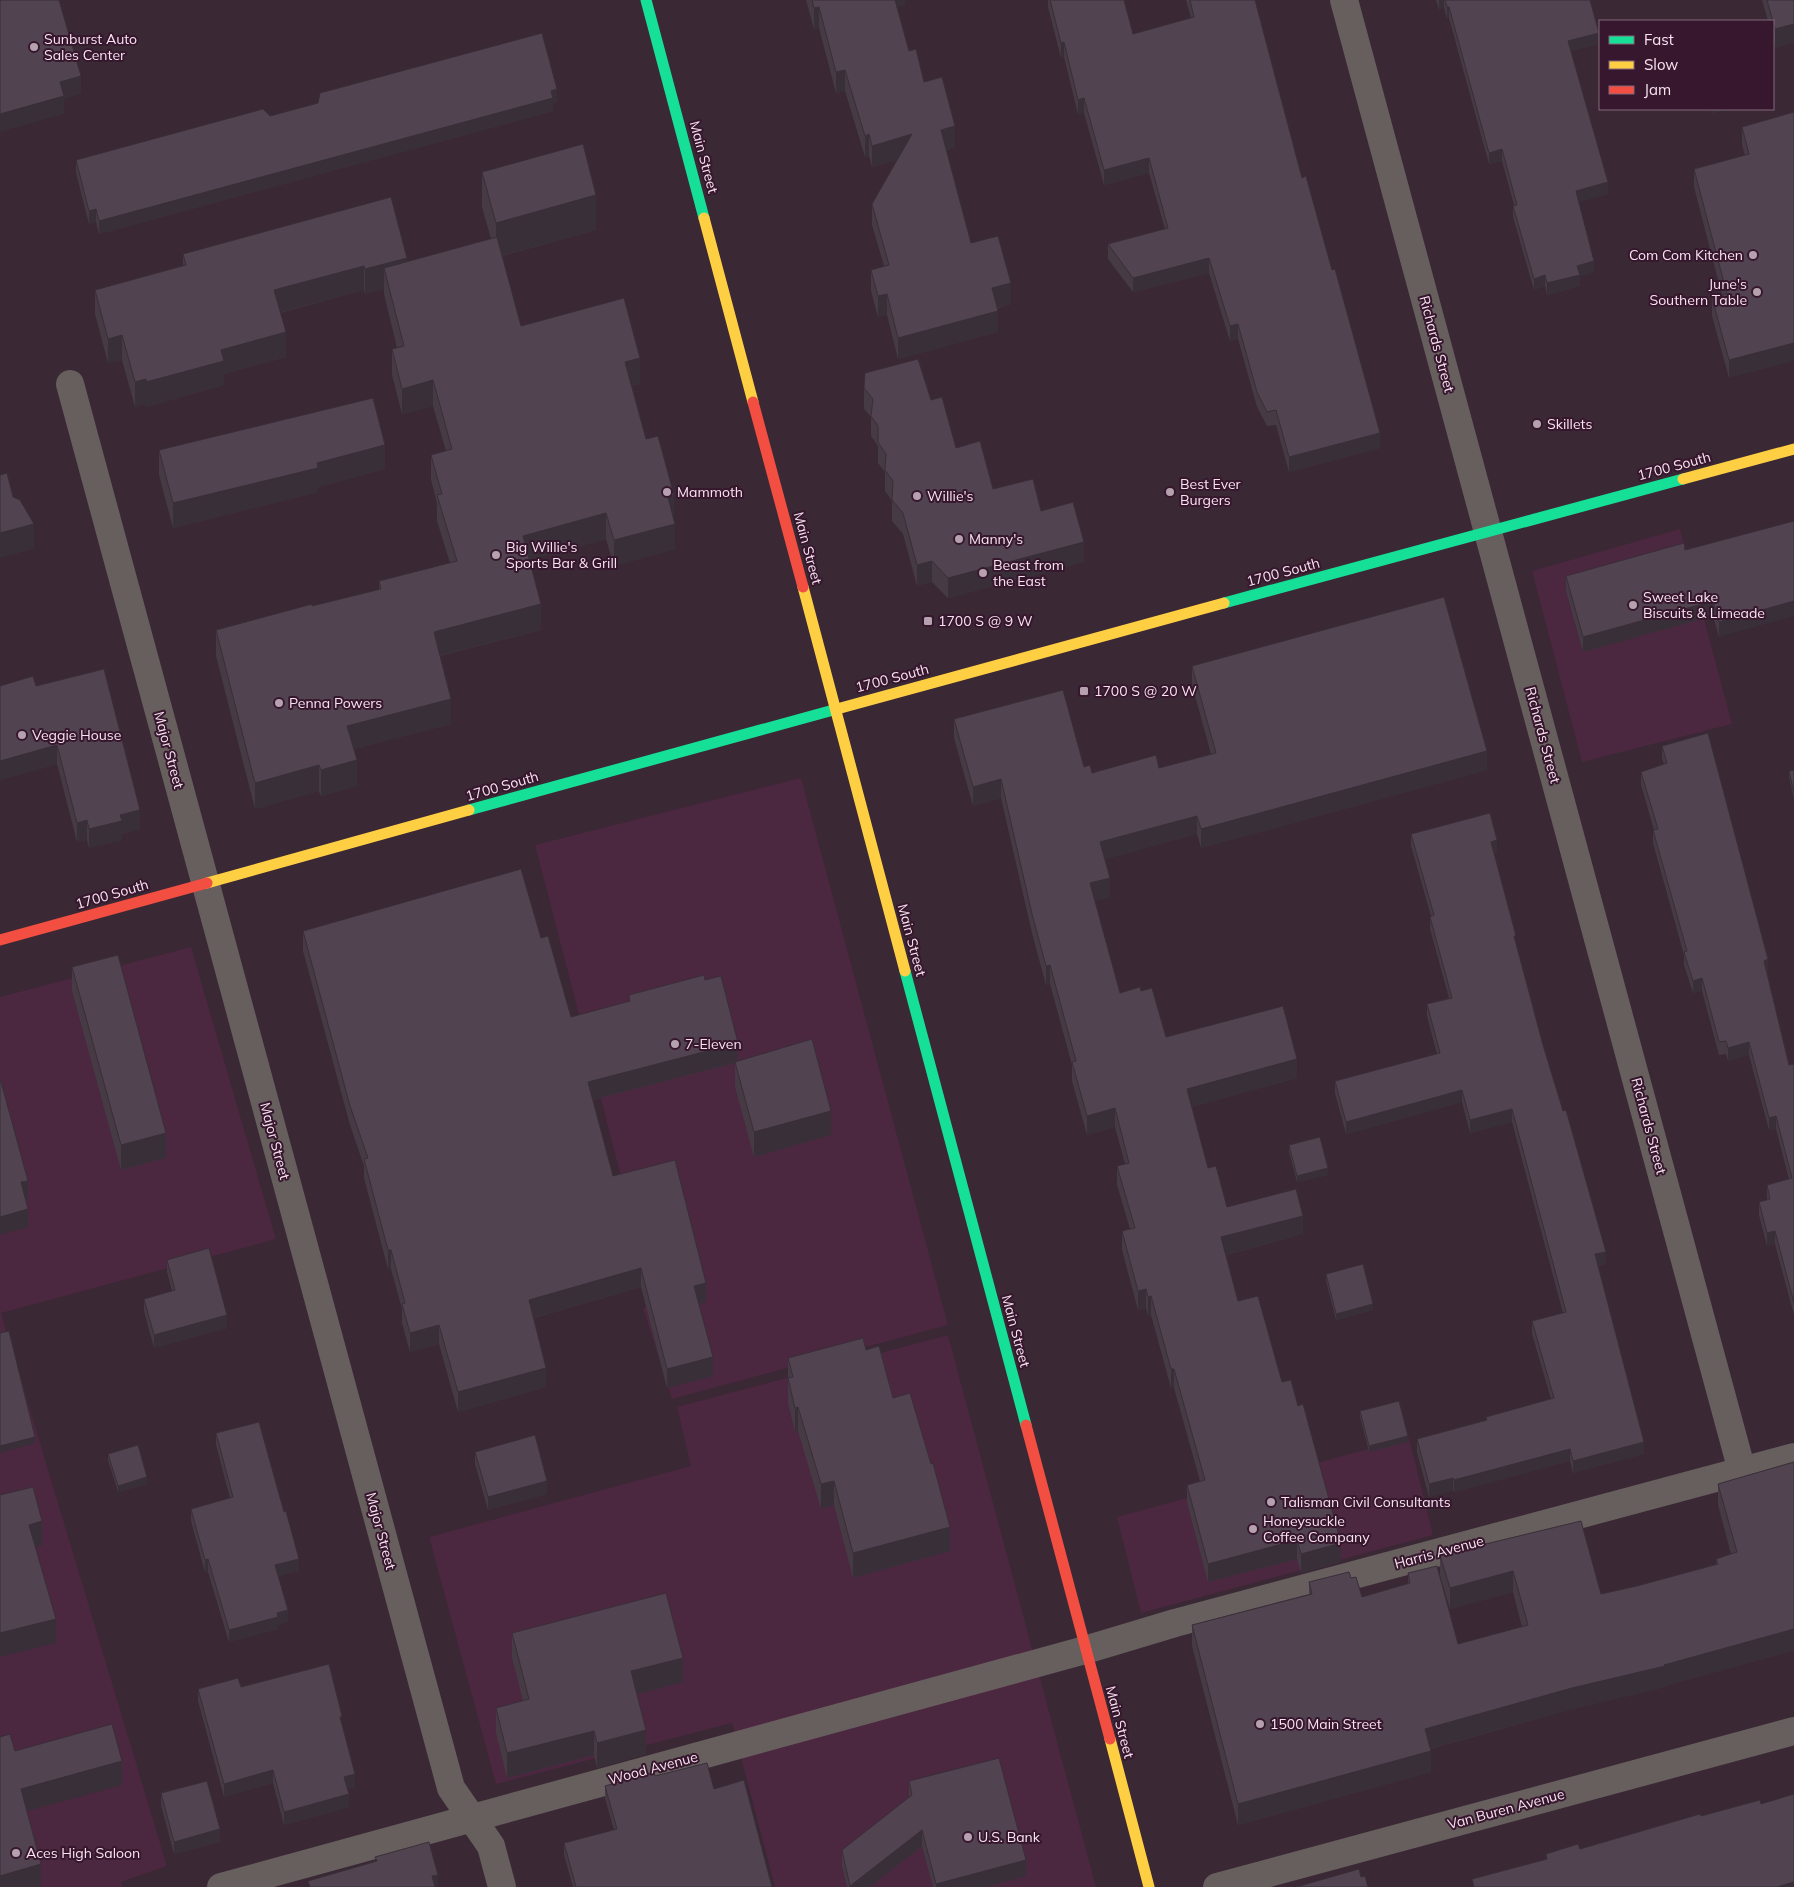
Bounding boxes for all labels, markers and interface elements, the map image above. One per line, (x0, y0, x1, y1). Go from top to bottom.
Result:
legend (1599, 20, 1774, 110)
place label: Sunburst Auto Sales Center (44, 30, 137, 64)
text: Fast (1644, 30, 1674, 49)
marker: Sunburst Auto Sales Center (28, 41, 40, 53)
text: Slow (1644, 55, 1678, 74)
text: Jam (1644, 80, 1671, 99)
street label: Main Street (686, 119, 722, 195)
place label: Com Com Kitchen (1629, 246, 1743, 264)
marker: Com Com Kitchen (1747, 249, 1759, 261)
place label: June's Southern Table (1649, 275, 1747, 309)
marker: June's Southern Table (1751, 286, 1763, 298)
street label: Richards Street (1415, 294, 1459, 394)
place label: Skillets (1547, 415, 1592, 433)
marker: Skillets (1531, 418, 1543, 430)
street label: 1700 South (1635, 448, 1713, 484)
place label: Best Ever Burgers (1180, 475, 1242, 509)
place label: Mammoth (677, 483, 743, 501)
marker: Mammoth (661, 486, 673, 498)
marker: Best Ever Burgers (1164, 486, 1176, 498)
place label: Willie's (927, 487, 974, 505)
marker: Willie's (911, 490, 923, 502)
street label: Main Street (790, 510, 826, 586)
place label: Manny's (969, 530, 1023, 548)
marker: Manny's (953, 533, 965, 545)
place label: Big Willie's Sports Bar & Grill (506, 538, 617, 572)
marker: Big Willie's Sports Bar & Grill (490, 549, 502, 561)
street label: 1700 South (1244, 554, 1322, 590)
place label: Beast from the East (993, 556, 1064, 590)
marker: Beast from the East (977, 567, 989, 579)
place label: Sweet Lake Biscuits & Limeade (1643, 588, 1765, 622)
marker: Sweet Lake Biscuits & Limeade (1627, 599, 1639, 611)
place label: 1700 S @ 9 W (938, 612, 1033, 630)
marker: 1700 S @ 9 W (922, 615, 934, 627)
street label: 1700 South (853, 660, 931, 696)
place label: 1700 S @ 20 W (1094, 682, 1197, 700)
marker: 1700 S @ 20 W (1078, 685, 1090, 697)
street label: Richards Street (1521, 685, 1565, 785)
place label: Penna Powers (289, 694, 382, 712)
marker: Penna Powers (273, 697, 285, 709)
street label: Major Street (150, 709, 188, 791)
place label: Veggie House (32, 726, 121, 744)
marker: Veggie House (16, 729, 28, 741)
street label: 1700 South (463, 767, 541, 805)
street label: 1700 South (73, 875, 151, 913)
street label: Main Street (894, 902, 930, 978)
place label: 7-Eleven (685, 1035, 742, 1053)
marker: 7-Eleven (669, 1038, 681, 1050)
street label: Richards Street (1627, 1076, 1671, 1176)
street label: Major Street (256, 1100, 294, 1182)
street label: Main Street (998, 1293, 1034, 1369)
street label: Major Street (362, 1490, 400, 1572)
place label: Talisman Civil Consultants (1281, 1493, 1451, 1511)
marker: Talisman Civil Consultants (1265, 1496, 1277, 1508)
place label: Honeysuckle Coffee Company (1263, 1512, 1370, 1546)
marker: Honeysuckle Coffee Company (1247, 1523, 1259, 1535)
street label: Harris Avenue (1392, 1531, 1486, 1573)
street label: Main Street (1102, 1684, 1138, 1760)
place label: 1500 Main Street (1270, 1715, 1382, 1733)
marker: 1500 Main Street (1254, 1718, 1266, 1730)
street label: Wood Avenue (606, 1747, 700, 1789)
street label: Van Buren Avenue (1446, 1785, 1566, 1833)
place label: U.S. Bank (978, 1828, 1041, 1846)
marker: U.S. Bank (962, 1831, 974, 1843)
place label: Aces High Saloon (26, 1844, 140, 1862)
marker: Aces High Saloon (10, 1847, 22, 1859)

